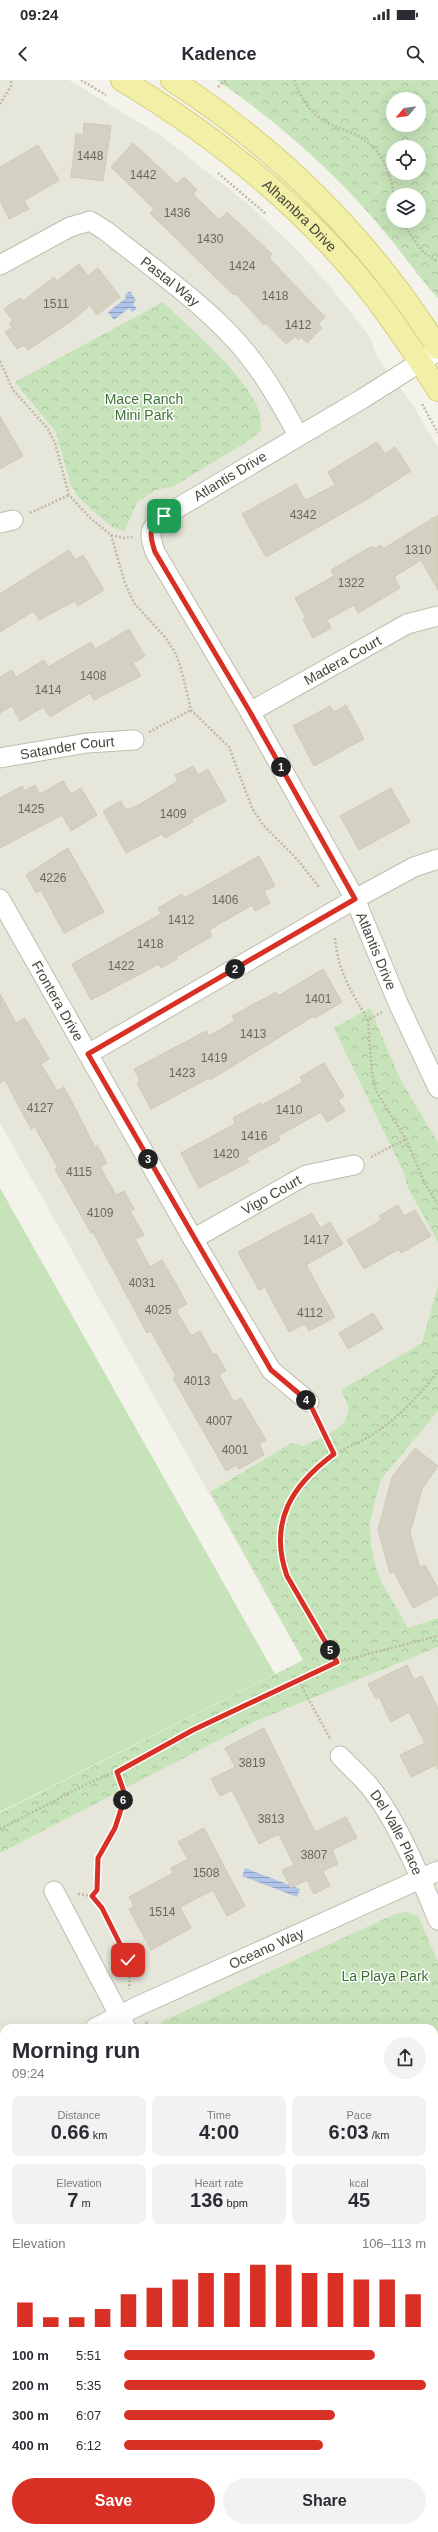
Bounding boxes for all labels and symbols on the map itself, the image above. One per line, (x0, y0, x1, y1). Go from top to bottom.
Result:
north arrow (386, 92, 426, 132)
house number: 1448 (77, 149, 104, 163)
house number: 1442 (130, 168, 157, 182)
street label: Alhambra Drive (259, 176, 340, 255)
house number: 1436 (164, 206, 191, 220)
house number: 1430 (197, 232, 224, 246)
street label: Pastal Way (138, 253, 203, 310)
house number: 1424 (229, 259, 256, 273)
house number: 1418 (262, 289, 289, 303)
house number: 1511 (43, 297, 69, 311)
house number: 1412 (285, 318, 312, 332)
park label: Mace Ranch Mini Park (105, 391, 183, 423)
street label: Atlantis Drive (191, 448, 270, 504)
pin (147, 499, 181, 533)
house number: 4342 (290, 508, 317, 522)
house number: 1310 (405, 543, 432, 557)
house number: 1322 (338, 576, 365, 590)
street label: Madera Court (301, 632, 384, 688)
house number: 1408 (80, 669, 107, 683)
house number: 1414 (35, 683, 62, 697)
street label: Satander Court (19, 733, 115, 762)
pin: 1 (271, 757, 291, 777)
house number: 1425 (18, 802, 45, 816)
house number: 1409 (160, 807, 187, 821)
house number: 4226 (40, 871, 67, 885)
house number: 1406 (212, 893, 239, 907)
street label: Atlantis Drive (353, 910, 400, 992)
house number: 1412 (168, 913, 195, 927)
house number: 1418 (137, 937, 164, 951)
street label: Frontera Drive (29, 958, 87, 1044)
house number: 1422 (108, 959, 135, 973)
pin: 2 (225, 959, 245, 979)
house number: 1401 (305, 992, 332, 1006)
house number: 1413 (240, 1027, 267, 1041)
house number: 1419 (201, 1051, 228, 1065)
house number: 1423 (169, 1066, 196, 1080)
house number: 4127 (27, 1101, 54, 1115)
house number: 1410 (276, 1103, 303, 1117)
house number: 1416 (241, 1129, 268, 1143)
house number: 1420 (213, 1147, 240, 1161)
pin: 3 (138, 1149, 158, 1169)
house number: 4115 (66, 1165, 92, 1179)
street label: Vigo Court (239, 1171, 304, 1218)
house number: 4109 (87, 1206, 114, 1220)
house number: 1417 (303, 1233, 330, 1247)
house number: 4031 (129, 1276, 156, 1290)
house number: 4025 (145, 1303, 172, 1317)
house number: 4112 (297, 1306, 323, 1320)
house number: 4013 (184, 1374, 211, 1388)
pin: 4 (296, 1390, 316, 1410)
house number: 4007 (206, 1414, 233, 1428)
house number: 4001 (222, 1443, 249, 1457)
pin: 5 (320, 1640, 340, 1660)
house number: 3819 (239, 1756, 266, 1770)
street label: Del Valle Place (367, 1787, 426, 1878)
pin: 6 (113, 1790, 133, 1810)
house number: 3813 (258, 1812, 285, 1826)
house number: 3807 (301, 1848, 328, 1862)
house number: 1508 (193, 1866, 220, 1880)
house number: 1514 (149, 1905, 176, 1919)
street label: Oceano Way (226, 1924, 306, 1972)
pin (111, 1943, 145, 1977)
park label: La Playa Park (341, 1968, 430, 1984)

